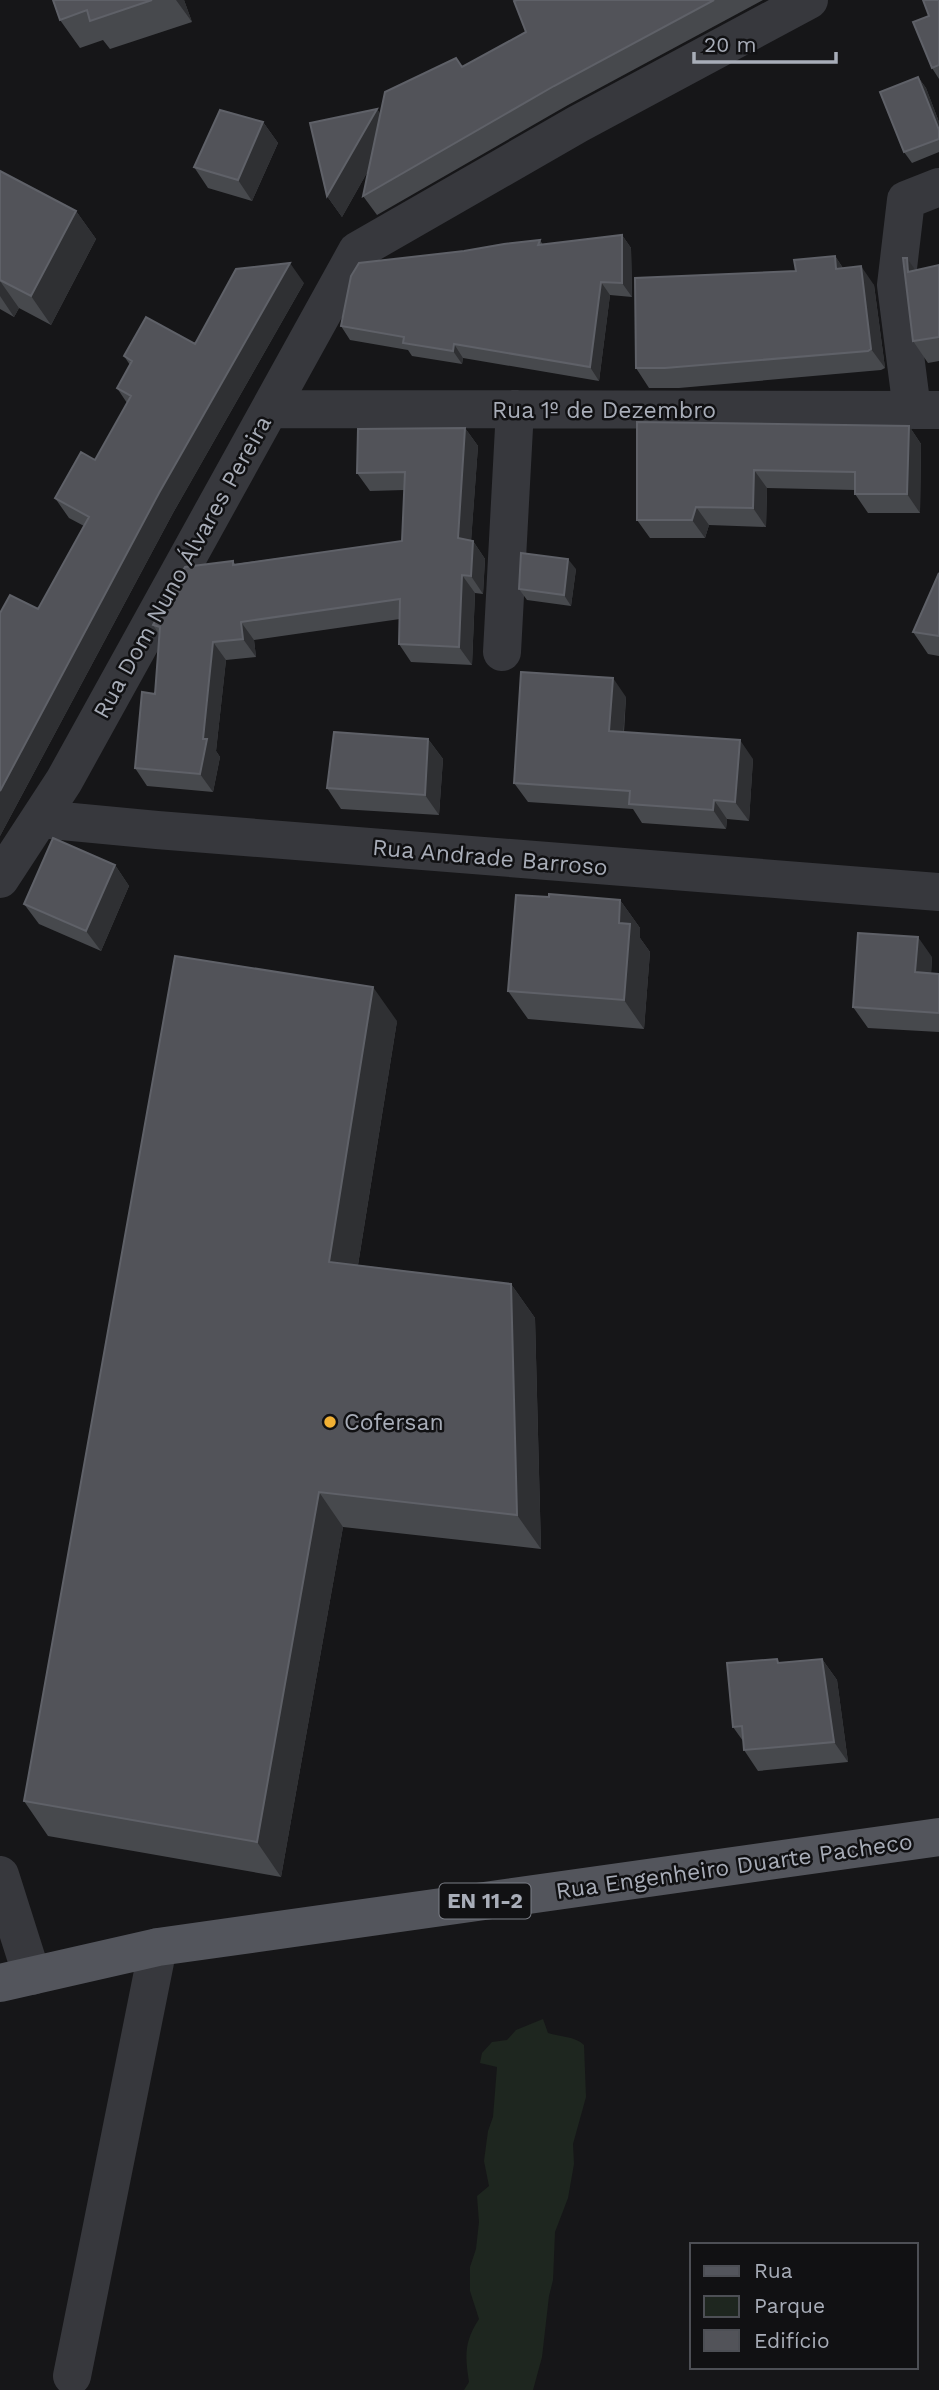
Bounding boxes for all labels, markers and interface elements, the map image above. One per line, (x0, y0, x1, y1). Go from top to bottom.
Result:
scale bar (694, 21, 836, 65)
text: 20 m (704, 32, 756, 57)
street label: Rua 1º de Dezembro (492, 397, 716, 424)
street label: Rua Dom Nuno Álvares Pereira (88, 411, 277, 723)
street label: Rua Andrade Barroso (371, 834, 609, 881)
place label: Cofersan (344, 1409, 444, 1436)
marker: Cofersan (322, 1414, 338, 1430)
street label: Rua Engenheiro Duarte Pacheco (554, 1828, 914, 1905)
road number: EN 11-2 (440, 1884, 530, 1918)
legend (690, 2243, 918, 2369)
text: Rua (754, 2258, 793, 2283)
text: Parque (754, 2293, 825, 2318)
text: Edifício (754, 2328, 830, 2353)

